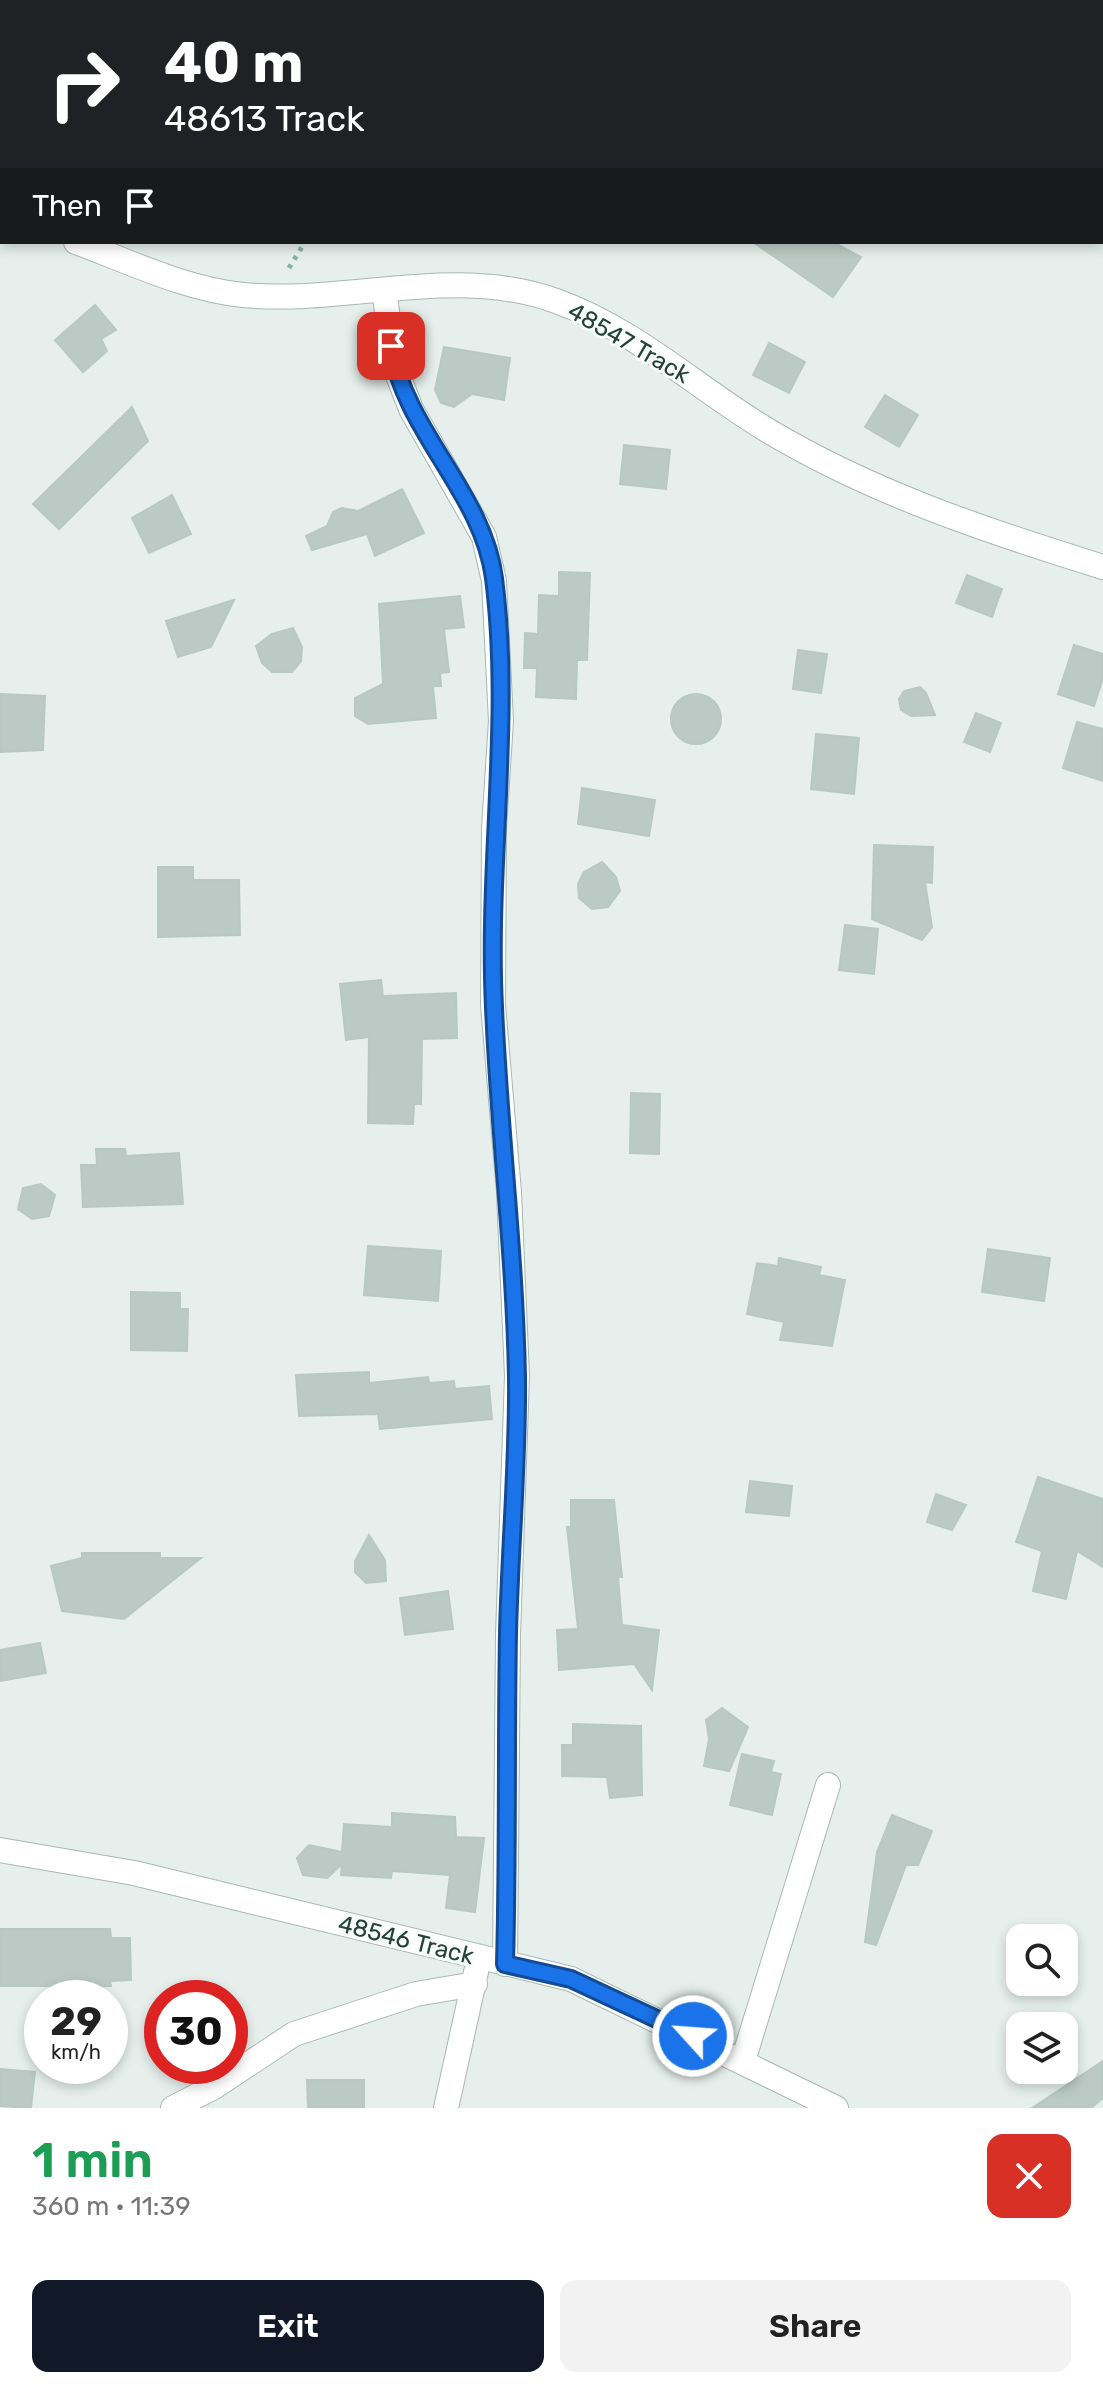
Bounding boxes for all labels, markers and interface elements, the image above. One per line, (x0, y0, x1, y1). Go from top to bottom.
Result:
text: 40 m (164, 30, 304, 96)
icon: right (32, 32, 136, 136)
text: 48613 Track (164, 97, 365, 140)
icon: arrive (118, 184, 162, 228)
text: Then (32, 188, 102, 224)
street label: 48547 Track (563, 297, 696, 389)
pin (357, 312, 425, 380)
icon: arrive (369, 324, 413, 368)
street label: 48546 Track (335, 1910, 477, 1971)
map controls (1006, 1924, 1078, 2084)
button: search (1006, 1924, 1078, 1996)
speed limit sign: 30 (144, 1980, 248, 2084)
position arrow (651, 1994, 735, 2078)
text: 29 (50, 1998, 102, 2045)
button: layers (1006, 2012, 1078, 2084)
text: km/h (51, 2040, 101, 2064)
text: 1 min (32, 2132, 153, 2189)
button: close (987, 2134, 1071, 2218)
text: 360 m · 11:39 (32, 2191, 191, 2222)
button: Exit (32, 2280, 544, 2372)
button: Share (560, 2280, 1071, 2372)

